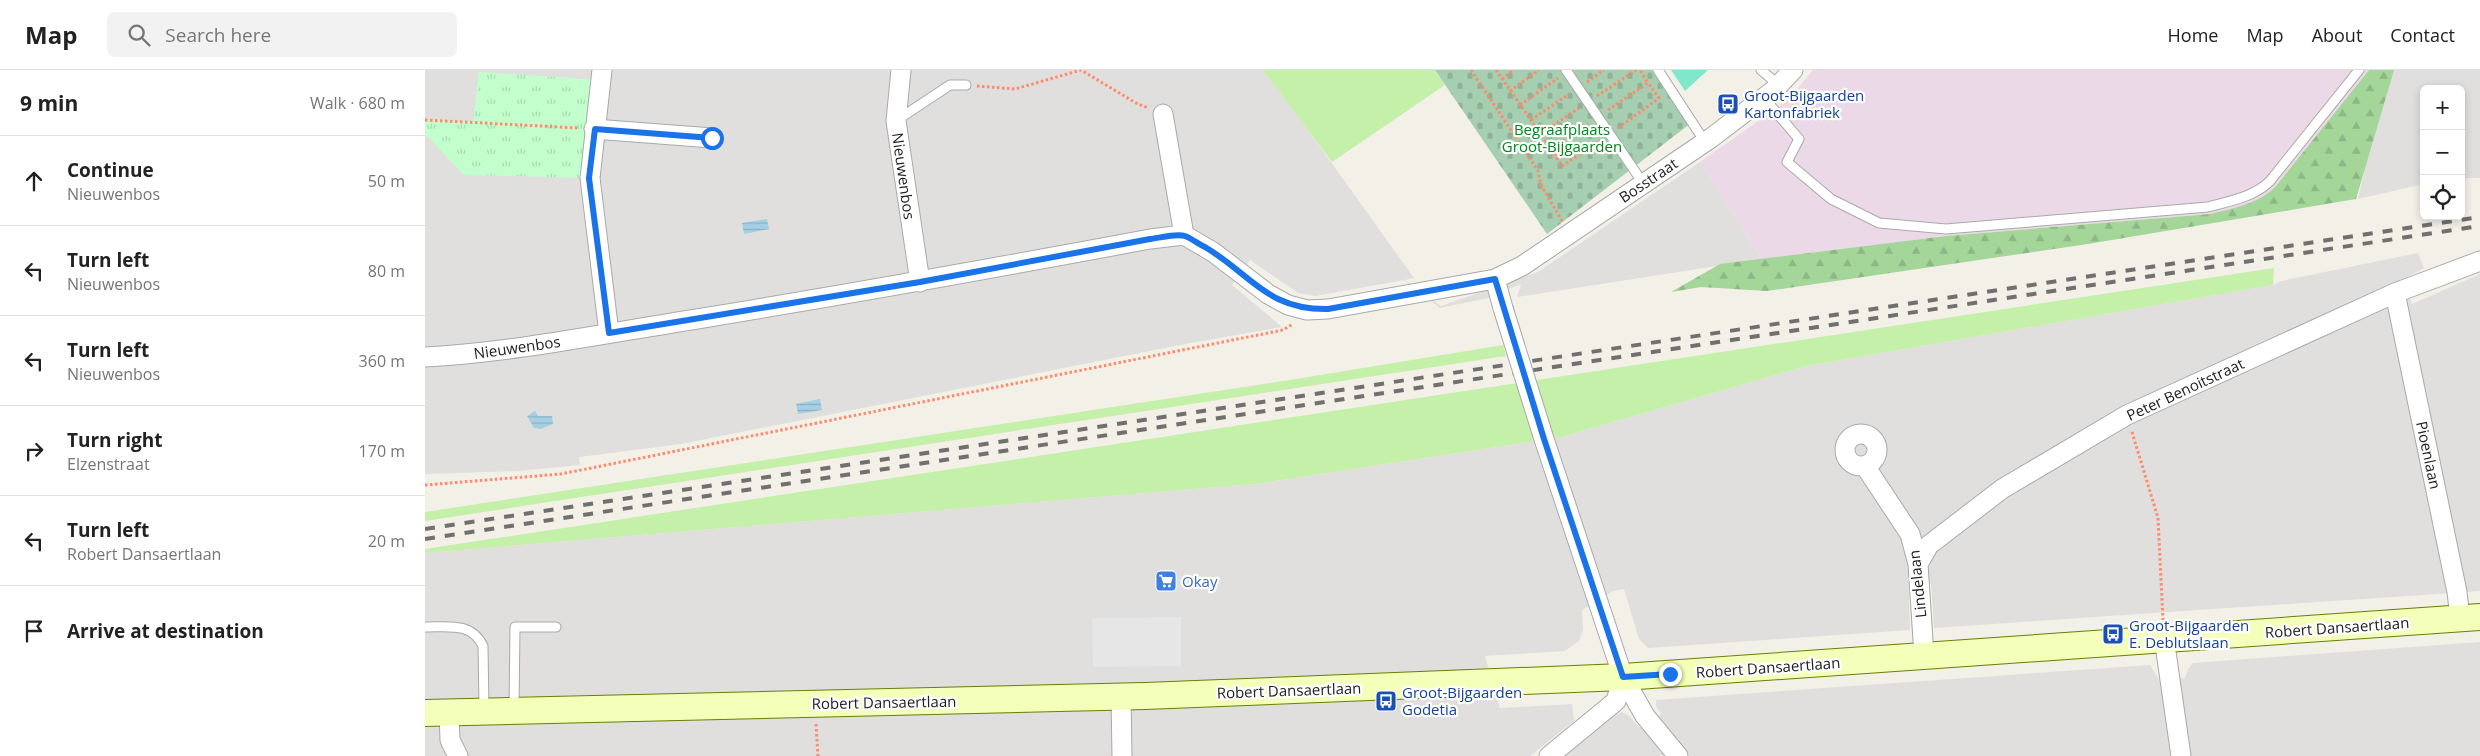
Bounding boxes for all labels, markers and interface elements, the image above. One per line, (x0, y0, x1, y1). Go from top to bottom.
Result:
search box (107, 12, 457, 57)
text: Map (25, 18, 77, 51)
icon: search (125, 21, 153, 49)
text: Search here (165, 22, 271, 48)
text: Home (2168, 23, 2218, 47)
text: Map (2246, 23, 2284, 47)
text: About (2312, 23, 2362, 47)
text: Contact (2390, 23, 2455, 47)
place label: Groot-Bijgaarden Kartonfabriek (1744, 85, 1864, 122)
map controls (2420, 85, 2465, 220)
button: + (2420, 85, 2465, 130)
text: 9 min (20, 89, 78, 117)
text: Walk · 680 m (310, 92, 405, 114)
bus stop icon: Groot-Bijgaarden Kartonfabriek (1716, 92, 1740, 116)
park label: Begraafplaats Groot-Bijgaarden (1502, 119, 1622, 156)
route start (701, 127, 724, 150)
button: − (2420, 130, 2465, 175)
street label: Nieuwenbos (888, 131, 920, 221)
street label: Bosstraat (1615, 153, 1681, 207)
text: Continue (67, 157, 154, 183)
icon: ahead (20, 167, 48, 195)
text: 50 m (368, 170, 405, 192)
button: locate (2420, 175, 2465, 220)
text: Nieuwenbos (67, 183, 160, 205)
text: Turn left (67, 247, 149, 273)
icon: left (20, 257, 48, 285)
text: 80 m (368, 260, 405, 282)
text: Nieuwenbos (67, 273, 160, 295)
street label: Nieuwenbos (472, 331, 562, 363)
text: Turn left (67, 337, 149, 363)
icon: left (20, 347, 48, 375)
text: 360 m (359, 350, 405, 372)
street label: Peter Benoitstraat (2123, 353, 2247, 425)
text: Nieuwenbos (67, 363, 160, 385)
street label: Pioenlaan (2412, 419, 2446, 491)
text: Turn right (67, 427, 162, 453)
icon: right (20, 437, 48, 465)
text: 170 m (359, 440, 405, 462)
text: Elzenstraat (67, 453, 150, 475)
text: Turn left (67, 517, 149, 543)
icon: left (20, 527, 48, 555)
text: 20 m (368, 530, 405, 552)
text: Robert Dansaertlaan (67, 543, 221, 565)
street label: Lindelaan (1903, 549, 1931, 619)
supermarket icon: Okay (1154, 569, 1178, 593)
place label: Okay (1182, 571, 1218, 591)
street label: Robert Dansaertlaan (2264, 612, 2410, 642)
place label: Groot-Bijgaarden E. Deblutslaan (2129, 615, 2249, 652)
icon: arrive (20, 617, 48, 645)
text: Arrive at destination (67, 618, 264, 644)
bus stop icon: Groot-Bijgaarden E. Deblutslaan (2101, 622, 2125, 646)
street label: Robert Dansaertlaan (1695, 652, 1841, 682)
route end (1659, 663, 1682, 686)
street label: Robert Dansaertlaan (1216, 677, 1362, 703)
place label: Groot-Bijgaarden Godetia (1402, 682, 1522, 719)
bus stop icon: Groot-Bijgaarden Godetia (1374, 689, 1398, 713)
street label: Robert Dansaertlaan (811, 691, 957, 713)

